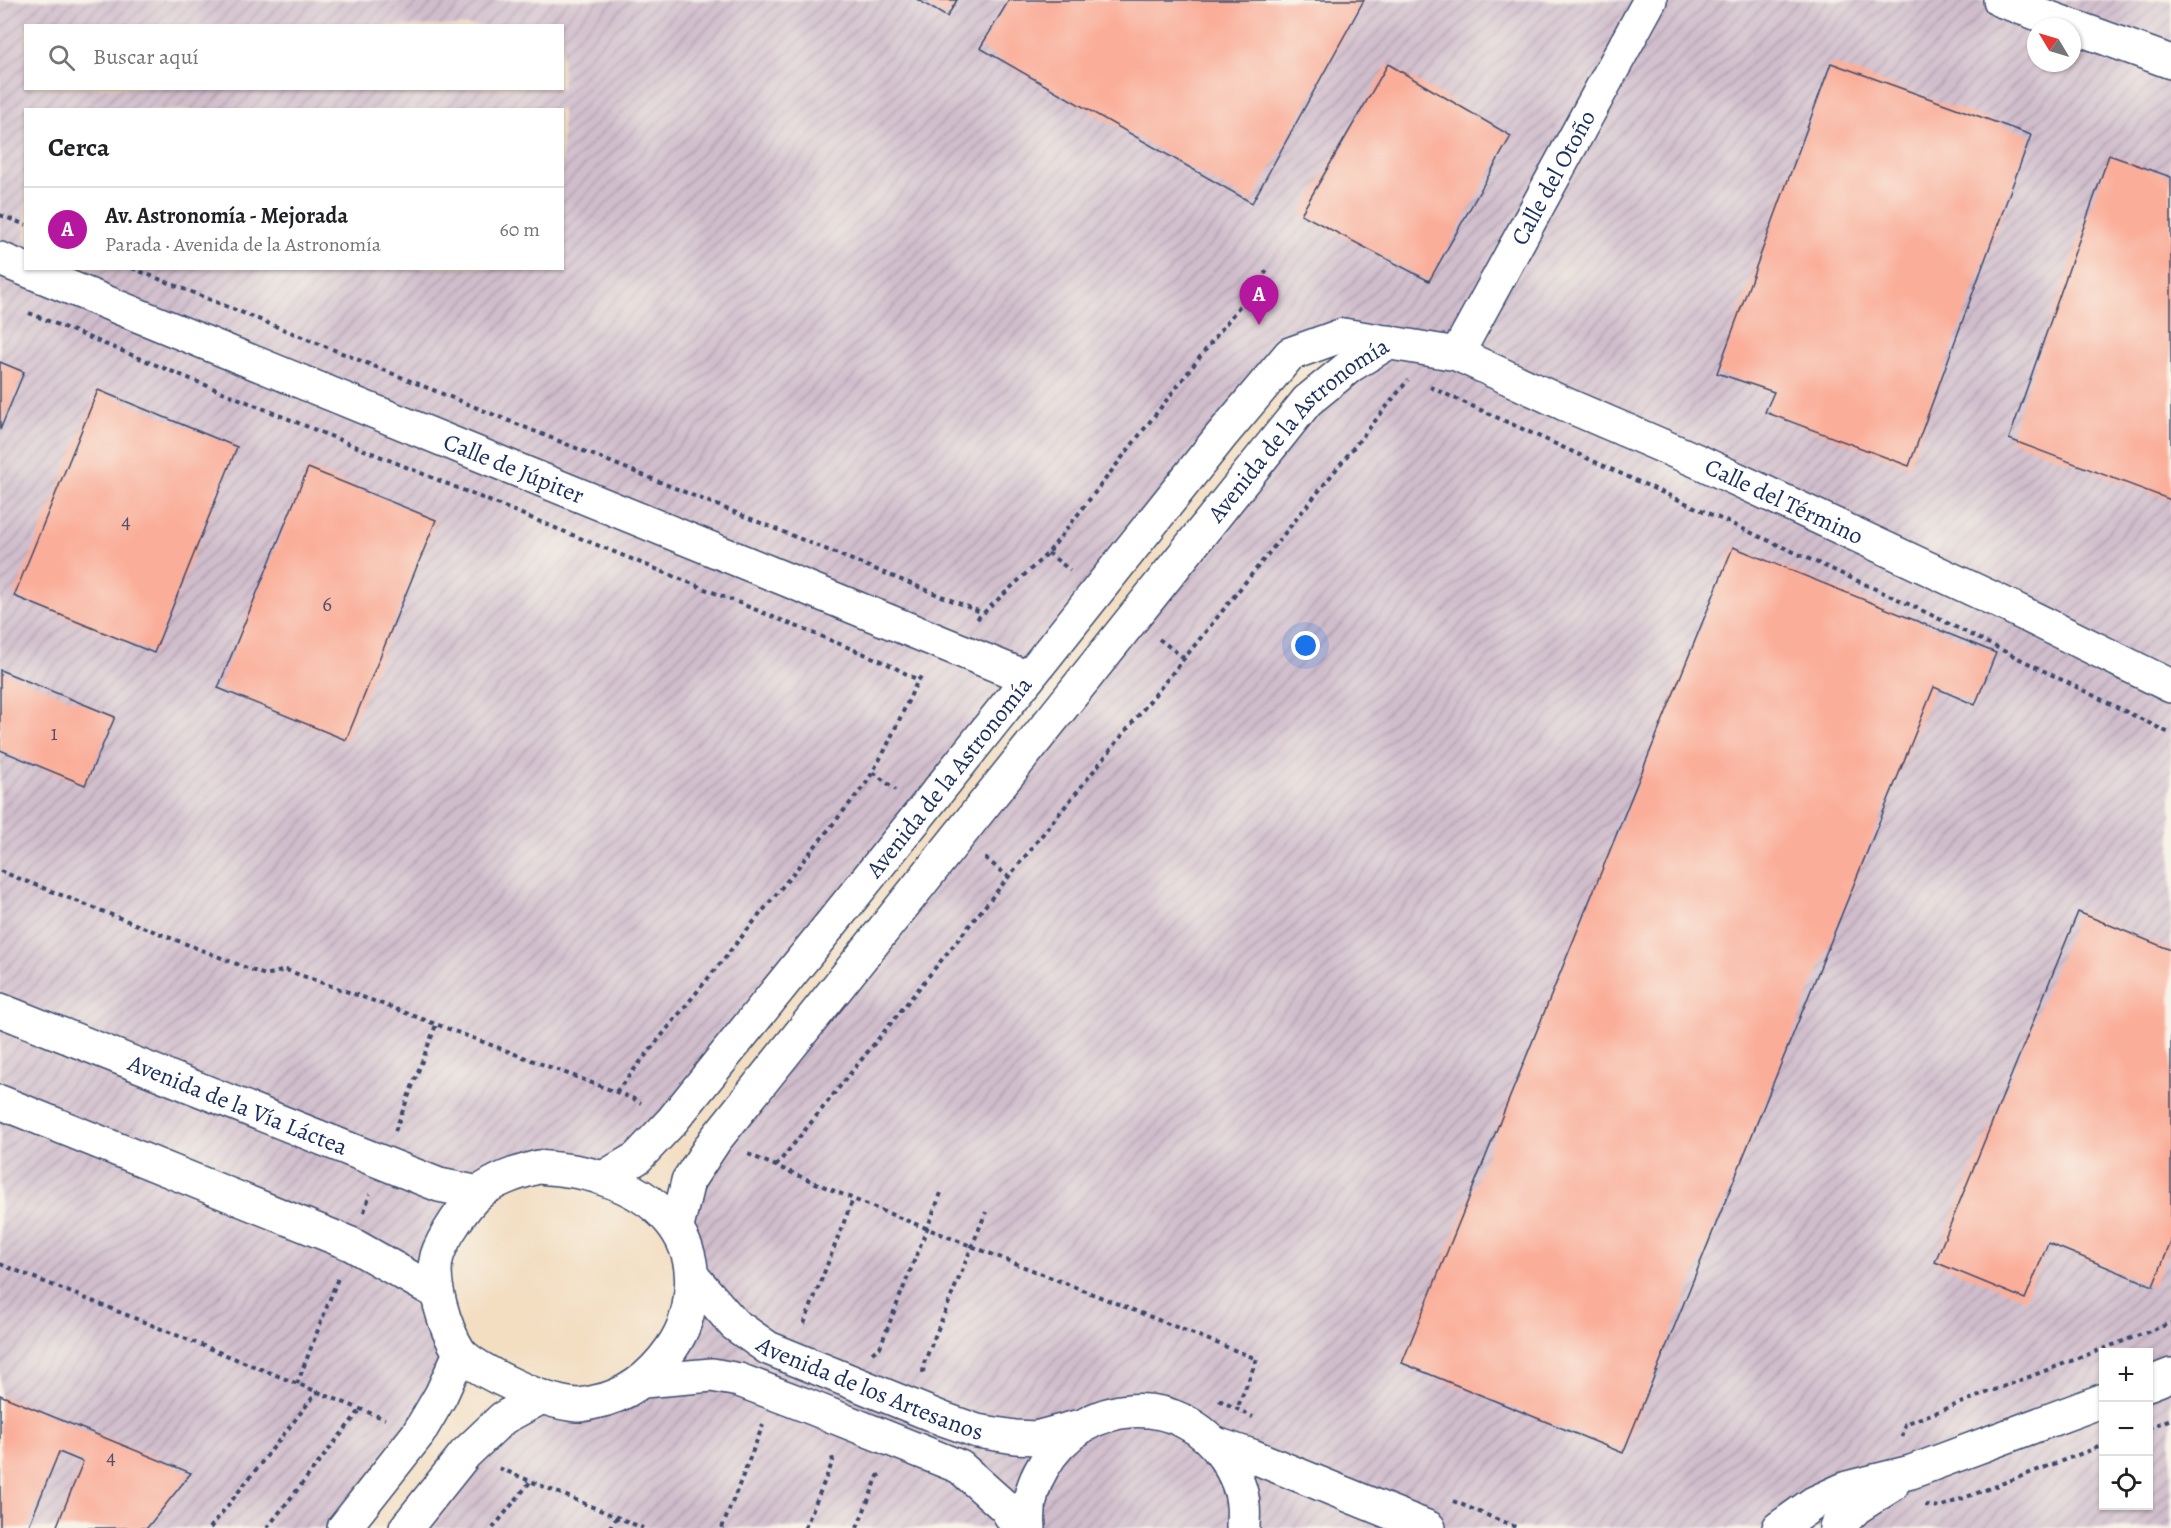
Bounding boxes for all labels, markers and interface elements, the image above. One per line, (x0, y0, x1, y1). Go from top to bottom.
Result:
north arrow (2027, 18, 2081, 72)
search box (24, 24, 564, 90)
icon: search (45, 41, 78, 74)
text: Buscar aquí (93, 42, 199, 72)
street label: Calle del Otoño (1503, 104, 1603, 251)
text: Cerca (48, 130, 110, 165)
text: Av. Astronomía - Mejorada (105, 201, 348, 231)
text: A (61, 216, 74, 243)
text: 60 m (500, 216, 540, 243)
text: Parada · Avenida de la Astronomía (105, 231, 381, 258)
pin: A (1240, 276, 1278, 325)
street label: Avenida de la Astronomía (1200, 329, 1396, 530)
street label: Calle de Júpiter (439, 425, 589, 511)
street label: Calle del Término (1700, 451, 1868, 552)
house number: 4 (121, 507, 131, 535)
house number: 6 (322, 590, 332, 618)
your location (1291, 631, 1320, 660)
street label: Avenida de la Astronomía (858, 669, 1040, 885)
house number: 1 (50, 719, 58, 747)
street label: Avenida de la Vía Láctea (123, 1046, 353, 1163)
street label: Avenida de los Artesanos (749, 1328, 985, 1448)
map controls (2099, 1348, 2153, 1510)
button: + (2099, 1348, 2153, 1402)
button: − (2099, 1402, 2153, 1456)
house number: 4 (106, 1443, 116, 1471)
button: locate (2099, 1456, 2153, 1510)

